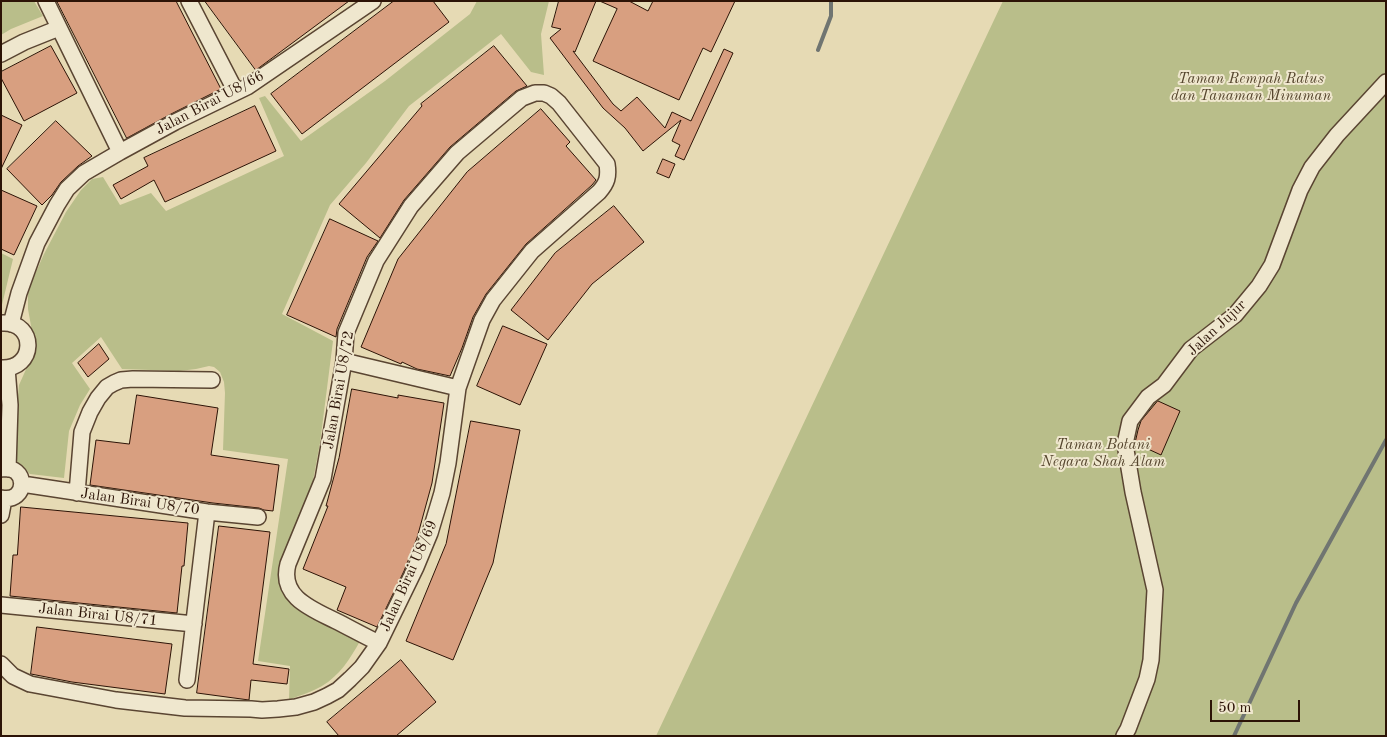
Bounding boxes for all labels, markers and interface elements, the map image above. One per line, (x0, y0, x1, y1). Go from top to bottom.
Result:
street label: Jalan Birai U8/66 (153, 67, 267, 139)
park label: Taman Rempah Ratus dan Tanaman Minuman (1171, 70, 1331, 105)
street label: Jalan Jujur (1184, 296, 1250, 360)
street label: Jalan Birai U8/72 (320, 329, 358, 451)
park label: Taman Botani Negara Shah Alam (1041, 436, 1165, 471)
street label: Jalan Birai U8/70 (79, 485, 201, 519)
street label: Jalan Birai U8/69 (376, 518, 442, 634)
street label: Jalan Birai U8/71 (37, 600, 159, 630)
scale bar (1212, 690, 1302, 722)
text: 50 m (1218, 701, 1252, 716)

